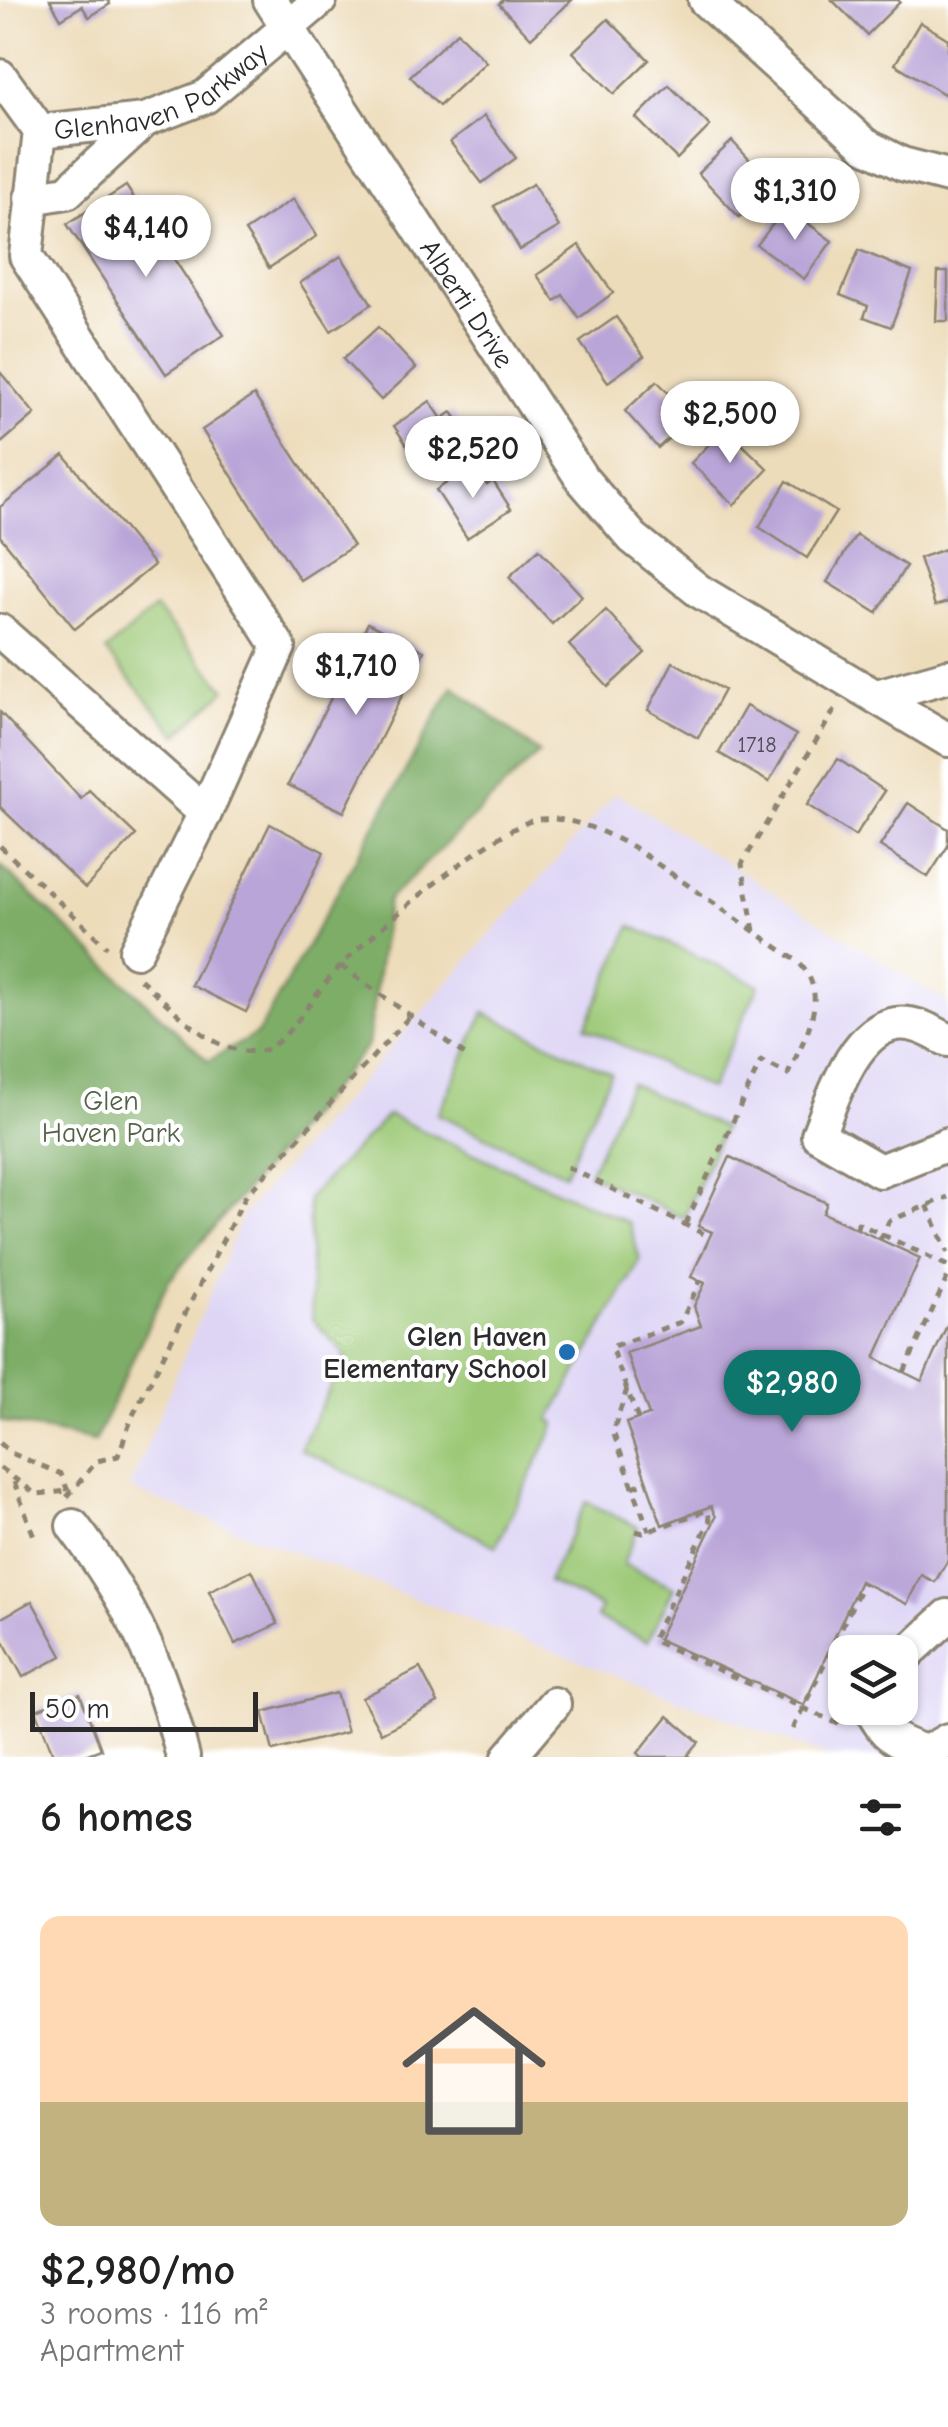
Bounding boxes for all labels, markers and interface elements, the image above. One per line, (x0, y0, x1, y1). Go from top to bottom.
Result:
street label: Glenhaven Parkway (52, 36, 275, 146)
pin: $1,310 (714, 158, 876, 243)
text: $1,310 (753, 172, 837, 209)
pin: $4,140 (65, 195, 227, 280)
text: $4,140 (103, 209, 189, 246)
street label: Alberti Drive (413, 234, 520, 374)
pin: $2,500 (649, 381, 811, 466)
text: $2,500 (683, 395, 777, 432)
pin: $2,520 (392, 416, 554, 501)
text: $2,520 (427, 430, 519, 467)
pin: $1,710 (275, 633, 437, 718)
text: $1,710 (314, 647, 398, 684)
house number: 1718 (737, 732, 777, 758)
park label: Glen Haven Park (42, 1085, 181, 1149)
place label: Glen Haven Elementary School (323, 1321, 547, 1385)
marker: Glen Haven Elementary School (556, 1341, 578, 1363)
pin: $2,980 (711, 1350, 873, 1435)
text: $2,980 (746, 1364, 838, 1401)
map controls (828, 1635, 918, 1725)
button: layers (828, 1635, 918, 1725)
scale bar (30, 1687, 258, 1732)
text: 50 m (45, 1693, 110, 1725)
icon: filters (853, 1790, 908, 1845)
text: 6 homes (40, 1793, 193, 1842)
icon: home (384, 1981, 564, 2161)
text: $2,980/mo (40, 2246, 235, 2295)
text: 3 rooms · 116 m² (40, 2295, 268, 2332)
text: Apartment (40, 2332, 183, 2369)

